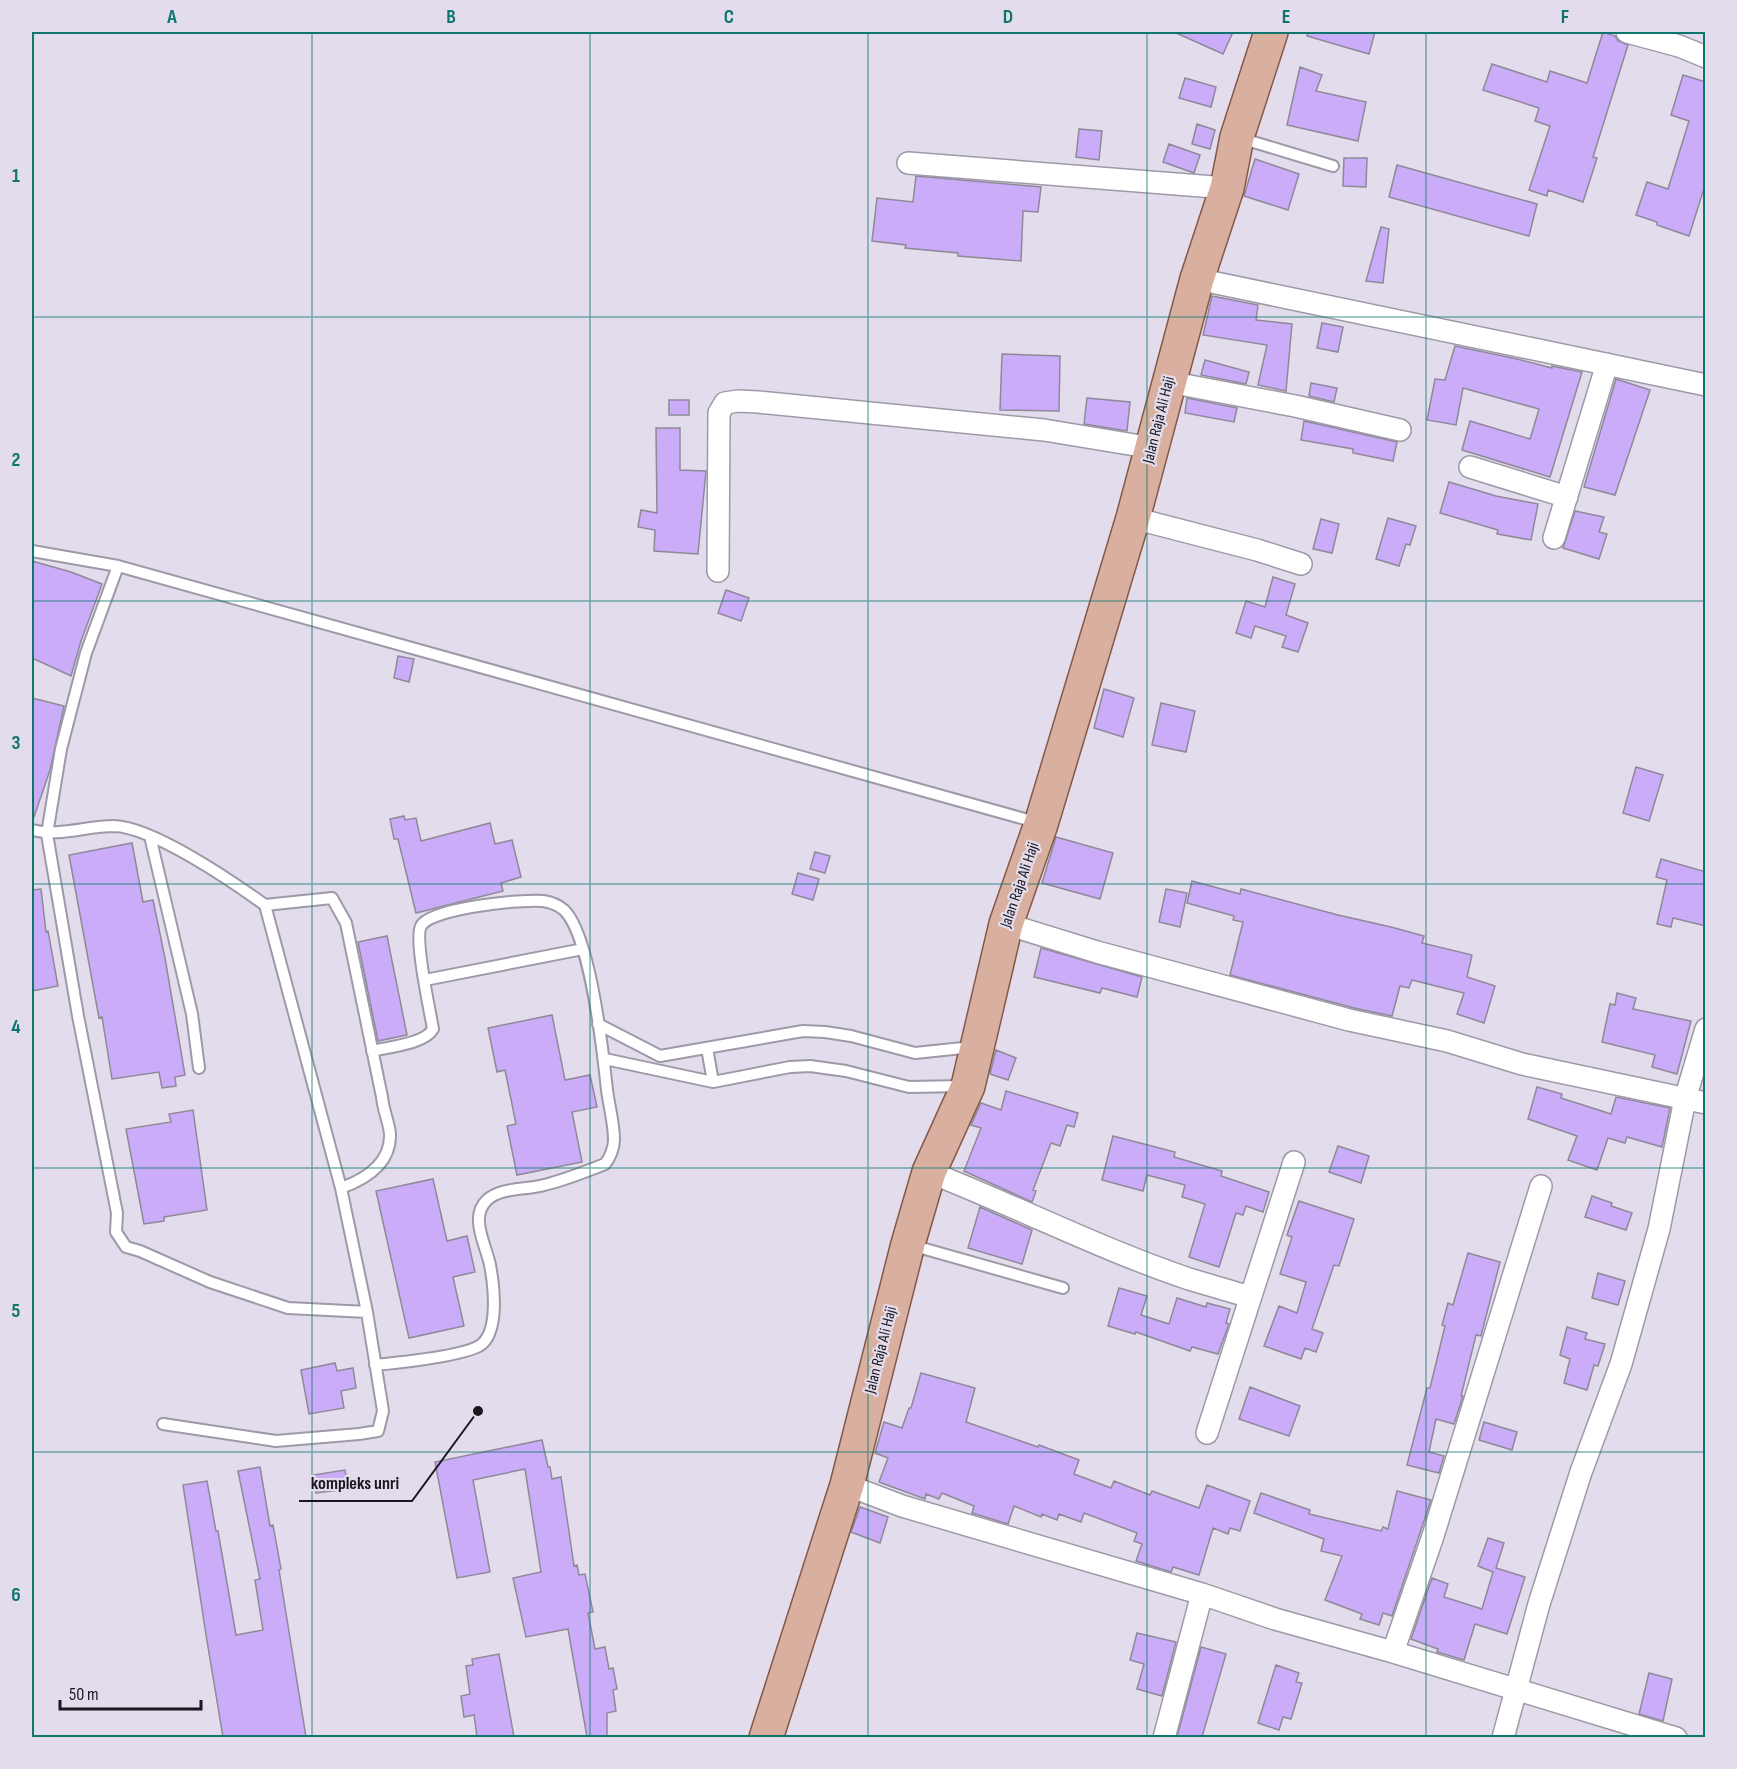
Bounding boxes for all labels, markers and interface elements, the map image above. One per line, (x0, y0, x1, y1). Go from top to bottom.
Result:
text: A (166, 5, 177, 29)
text: B (446, 5, 456, 29)
text: C (724, 5, 734, 29)
text: D (1003, 5, 1013, 29)
text: E (1282, 5, 1290, 29)
text: F (1561, 5, 1569, 29)
text: 1 (12, 164, 20, 188)
street label: Jalan Raja Ali Haji (1139, 375, 1179, 466)
text: 2 (12, 448, 20, 472)
text: 3 (12, 731, 21, 755)
street label: Jalan Raja Ali Haji (996, 840, 1043, 931)
text: 4 (11, 1015, 21, 1039)
text: 5 (12, 1299, 21, 1323)
street label: Jalan Raja Ali Haji (861, 1305, 901, 1396)
callout: kompleks unri (299, 1465, 412, 1501)
text: kompleks unri (311, 1473, 399, 1494)
text: 6 (11, 1583, 21, 1607)
scale bar (60, 1673, 201, 1711)
text: 50 m (69, 1684, 99, 1705)

